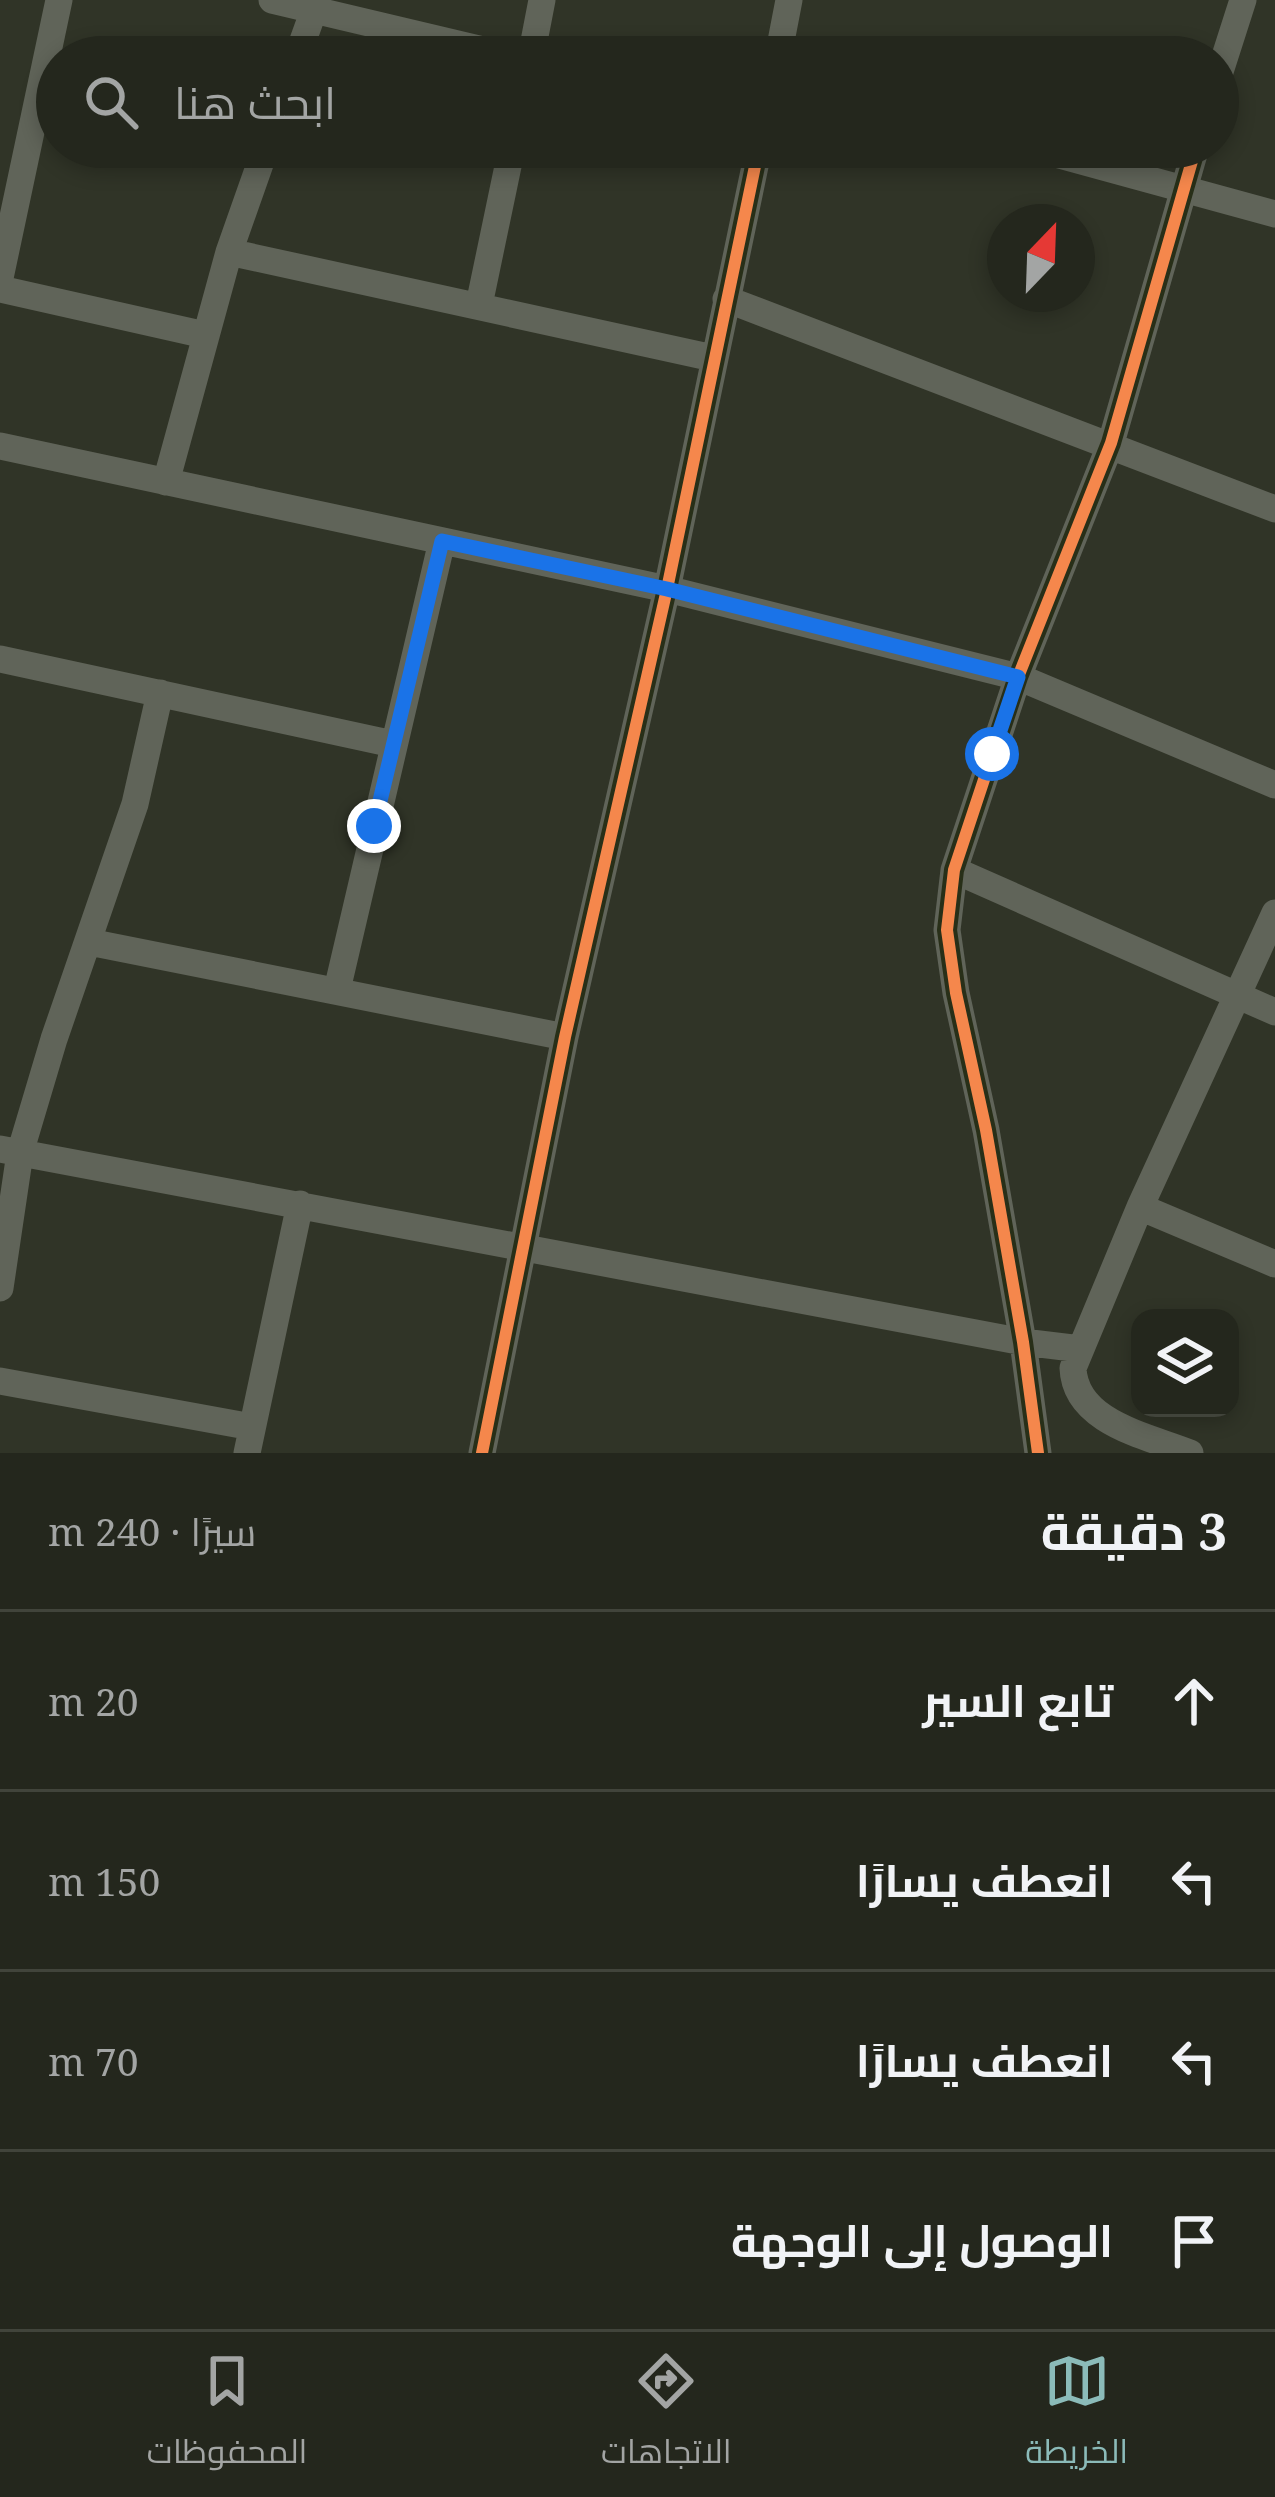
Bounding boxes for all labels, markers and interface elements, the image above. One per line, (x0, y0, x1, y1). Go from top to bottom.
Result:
search box (36, 36, 1239, 168)
icon: search (78, 69, 144, 135)
text: ابحث هنا (174, 71, 336, 132)
north arrow (987, 204, 1095, 312)
route start (965, 727, 1019, 781)
route end (347, 799, 401, 853)
map controls (1131, 1309, 1239, 1417)
button: layers (1131, 1309, 1239, 1417)
text: 3 دقيقة (1041, 1495, 1227, 1565)
text: سيرًا · 240 m (48, 1504, 256, 1557)
icon: ahead (1161, 1668, 1227, 1734)
text: تابع السير (922, 1669, 1113, 1730)
text: 20 m (48, 1674, 139, 1727)
icon: left (1161, 1848, 1227, 1914)
text: انعطف يسارًا (856, 1849, 1113, 1910)
text: 150 m (48, 1854, 160, 1907)
icon: left (1161, 2028, 1227, 2094)
text: انعطف يسارًا (856, 2029, 1113, 2090)
text: 70 m (48, 2034, 139, 2087)
icon: arrive (1161, 2208, 1227, 2274)
text: الوصول إلى الوجهة (731, 2209, 1113, 2270)
tab: المحفوظات (147, 2348, 307, 2482)
tab: الاتجاهات (601, 2348, 732, 2482)
tab: الخريطة (1025, 2348, 1128, 2482)

